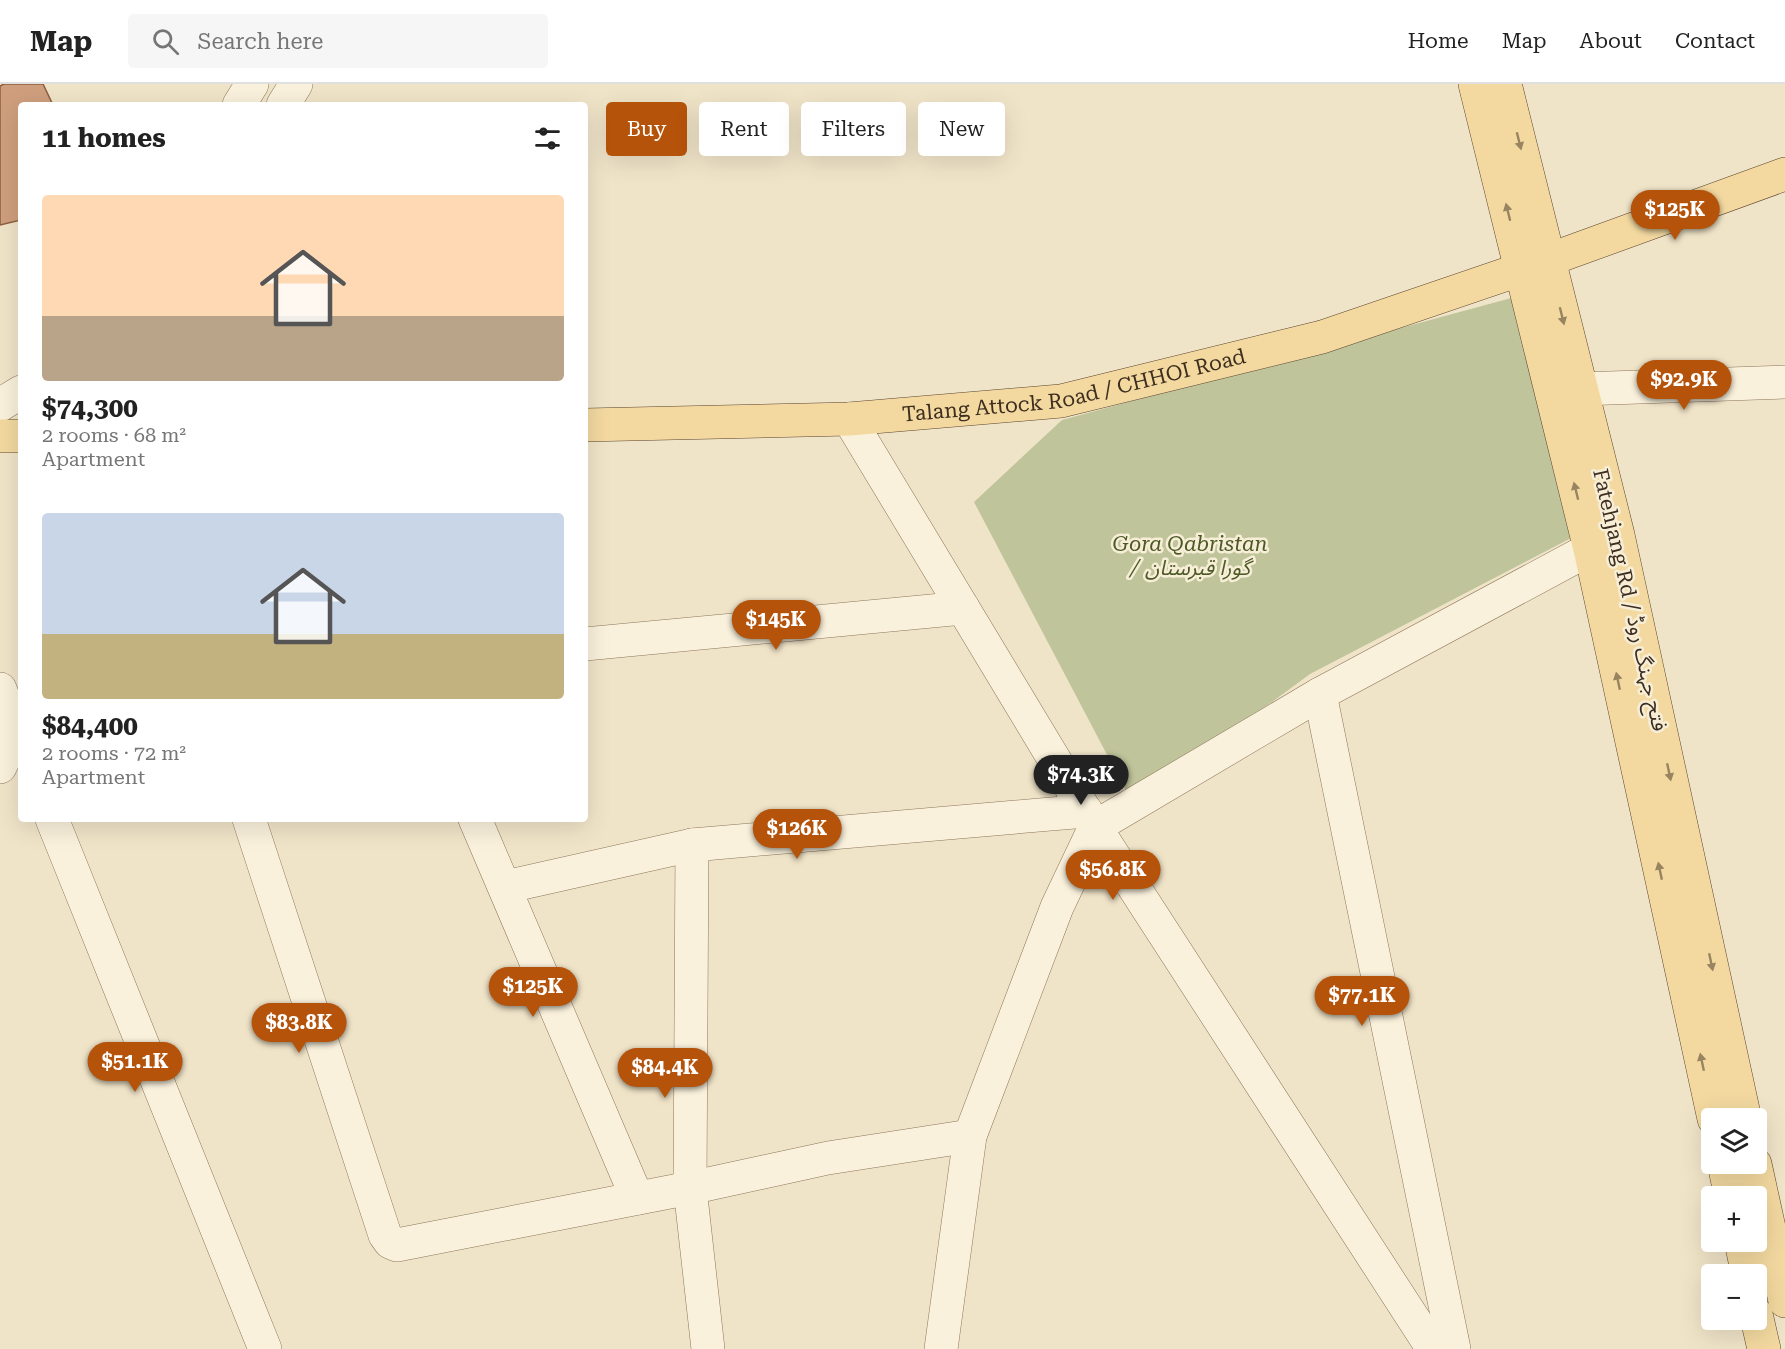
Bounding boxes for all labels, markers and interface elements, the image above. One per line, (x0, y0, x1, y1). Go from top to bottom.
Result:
search box (128, 14, 548, 68)
text: Map (30, 25, 92, 58)
icon: search (149, 25, 182, 58)
text: Search here (197, 29, 323, 54)
text: Home (1408, 29, 1469, 53)
text: Map (1502, 29, 1547, 53)
text: About (1580, 29, 1642, 53)
text: Contact (1675, 29, 1755, 53)
chip: Buy (606, 102, 687, 156)
chip: Rent (699, 102, 789, 156)
chip: Filters (801, 102, 906, 156)
chip: New (918, 102, 1005, 156)
icon: filters (531, 122, 564, 155)
text: 11 homes (42, 123, 166, 153)
one-way arrow (1515, 132, 1525, 150)
pin: $125K (1633, 190, 1717, 241)
text: $125K (1645, 197, 1705, 221)
one-way arrow (1502, 203, 1512, 221)
icon: home (249, 234, 357, 342)
one-way arrow (1558, 307, 1568, 326)
street label: Talang Attock Road / CHHOI Road (901, 344, 1249, 426)
pin: $92.9K (1635, 360, 1733, 411)
text: $92.9K (1651, 367, 1717, 391)
text: $74,300 (42, 393, 138, 423)
text: 2 rooms · 68 m² (42, 423, 186, 447)
text: Apartment (42, 447, 145, 471)
street label: Fatehjang Rd / فتح جہنگ روڈ (1585, 466, 1672, 734)
one-way arrow (1570, 481, 1580, 500)
park label: Gora Qabristan / گورا قبرستان (1112, 532, 1268, 580)
icon: home (249, 552, 357, 660)
pin: $145K (734, 600, 818, 651)
text: $145K (746, 607, 806, 631)
one-way arrow (1613, 672, 1623, 690)
text: $84,400 (42, 711, 138, 741)
text: 2 rooms · 72 m² (42, 741, 186, 765)
pin: $74.3K (1032, 755, 1130, 806)
text: $74.3K (1048, 762, 1114, 786)
one-way arrow (1665, 763, 1675, 781)
text: Apartment (42, 765, 145, 789)
pin: $126K (755, 809, 839, 860)
text: $126K (767, 816, 827, 840)
pin: $56.8K (1064, 850, 1162, 901)
text: $56.8K (1080, 857, 1146, 881)
one-way arrow (1655, 862, 1664, 881)
one-way arrow (1707, 953, 1716, 972)
pin: $125K (491, 967, 575, 1018)
text: $125K (503, 974, 563, 998)
pin: $77.1K (1313, 976, 1411, 1027)
text: $77.1K (1329, 983, 1395, 1007)
pin: $83.8K (250, 1003, 348, 1054)
text: $83.8K (266, 1010, 332, 1034)
pin: $51.1K (86, 1042, 184, 1093)
pin: $84.4K (616, 1048, 714, 1099)
text: $51.1K (102, 1049, 168, 1073)
one-way arrow (1696, 1053, 1706, 1071)
text: $84.4K (632, 1055, 698, 1079)
map controls (1701, 1108, 1767, 1330)
button: layers (1701, 1108, 1767, 1174)
button: + (1701, 1186, 1767, 1252)
button: − (1701, 1264, 1767, 1330)

